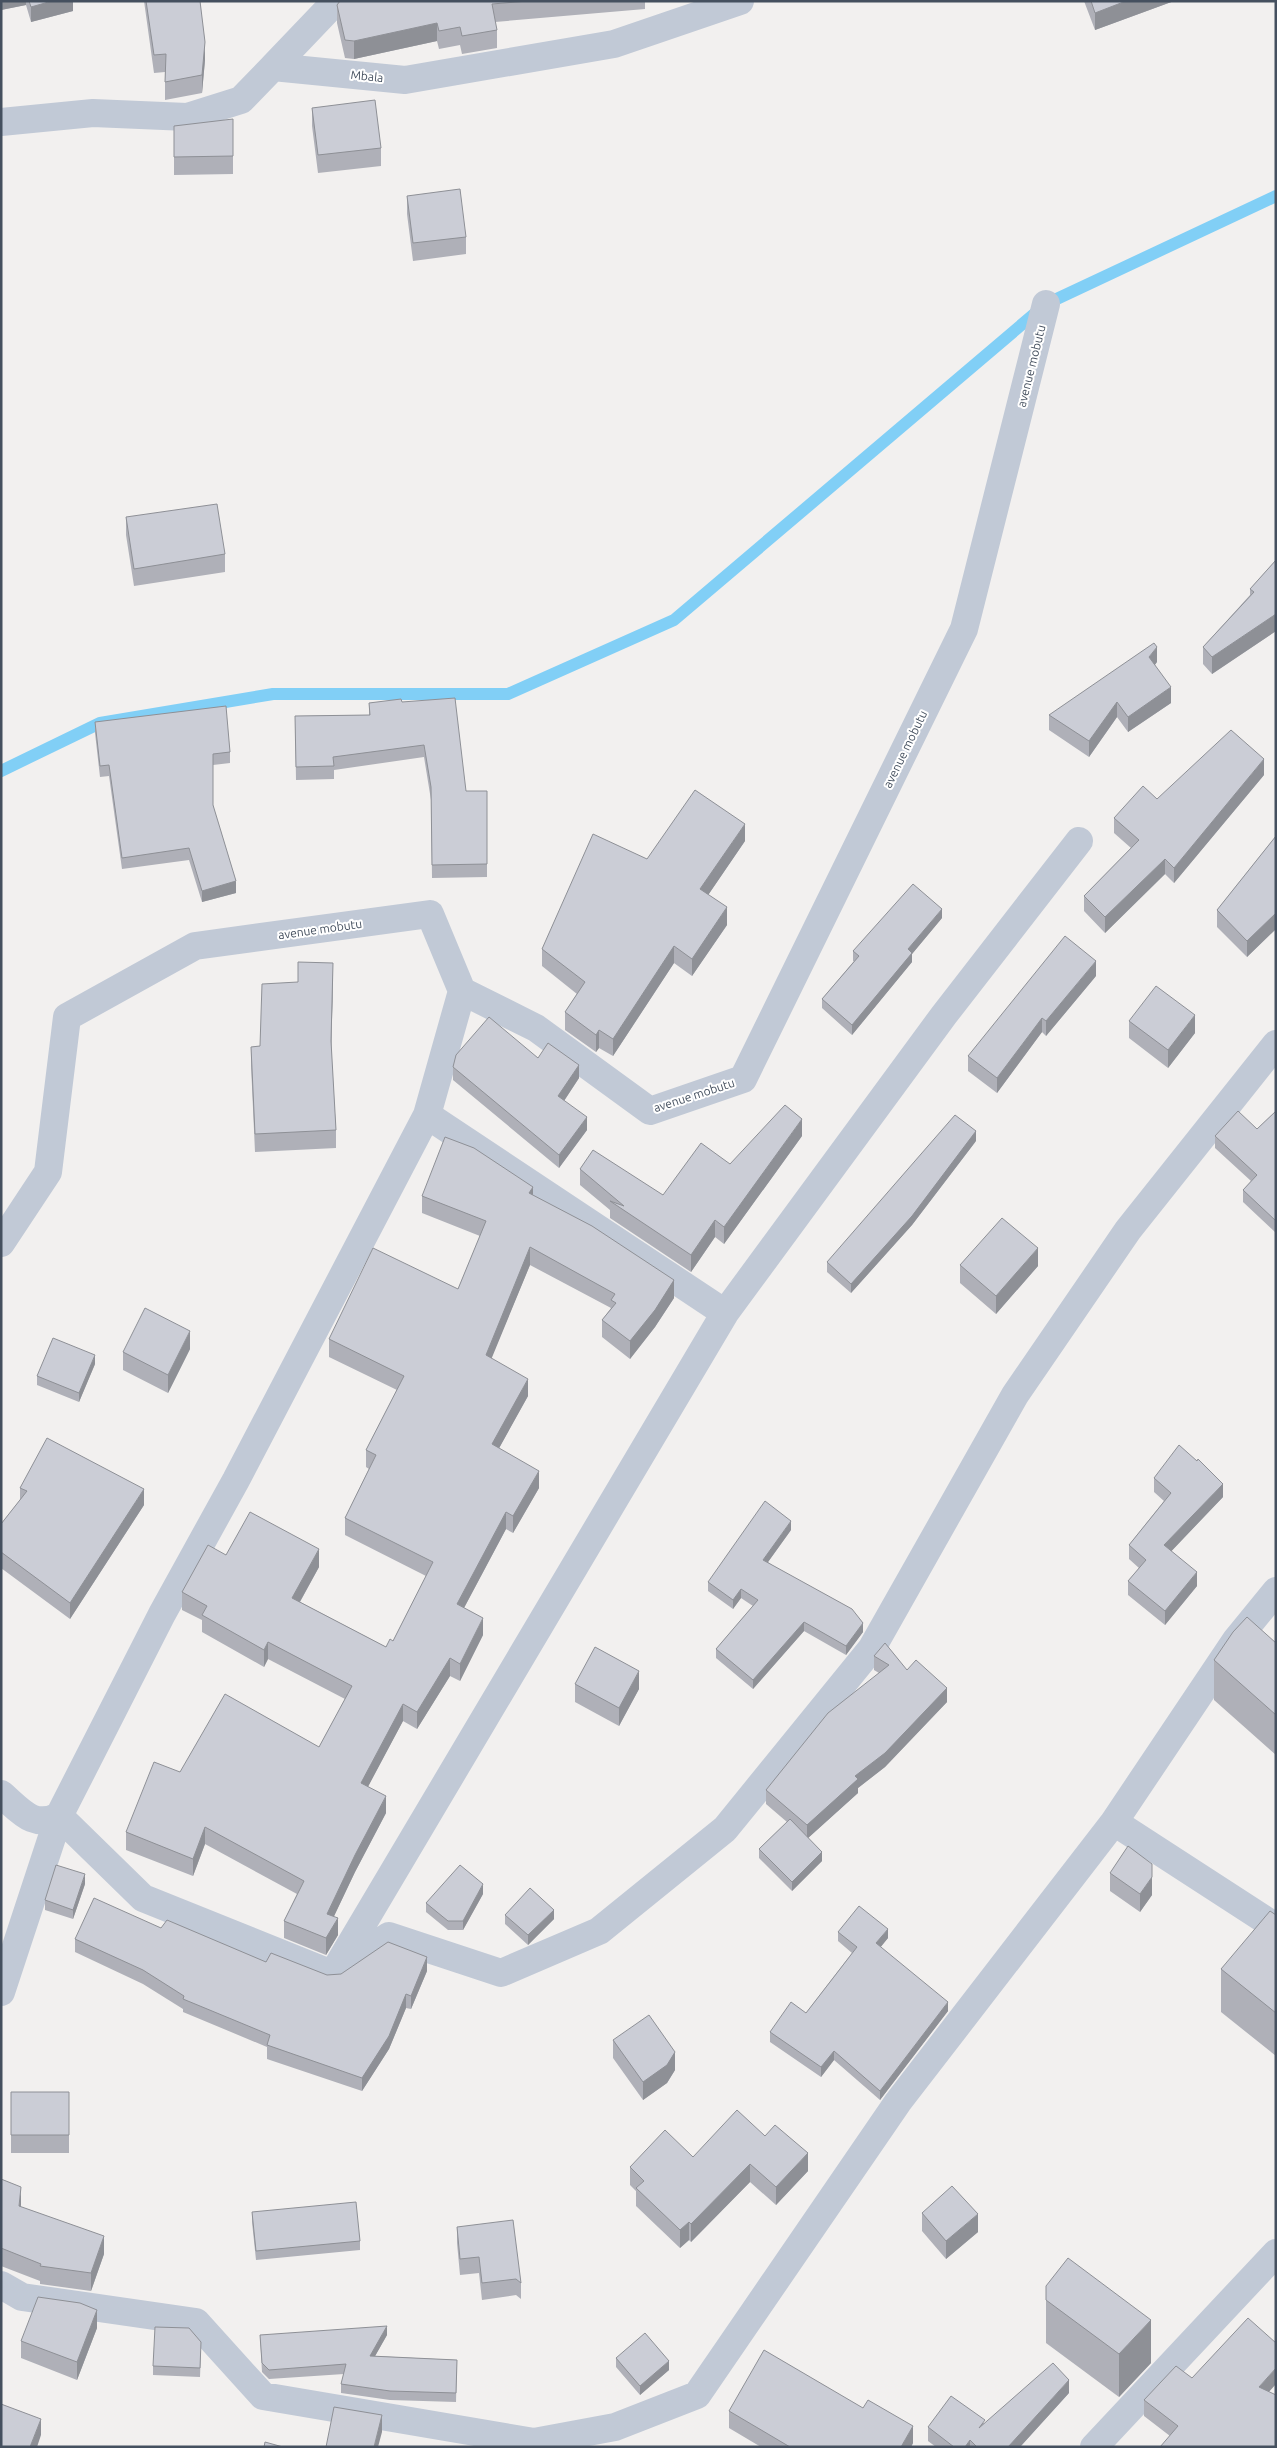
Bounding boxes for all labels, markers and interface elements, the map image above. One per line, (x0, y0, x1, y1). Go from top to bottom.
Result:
street label: Mbala (350, 68, 384, 84)
street label: avenue mobutu (1014, 323, 1048, 409)
street label: avenue mobutu (881, 708, 929, 790)
street label: avenue mobutu (277, 917, 363, 941)
street label: avenue mobutu (652, 1076, 736, 1114)

